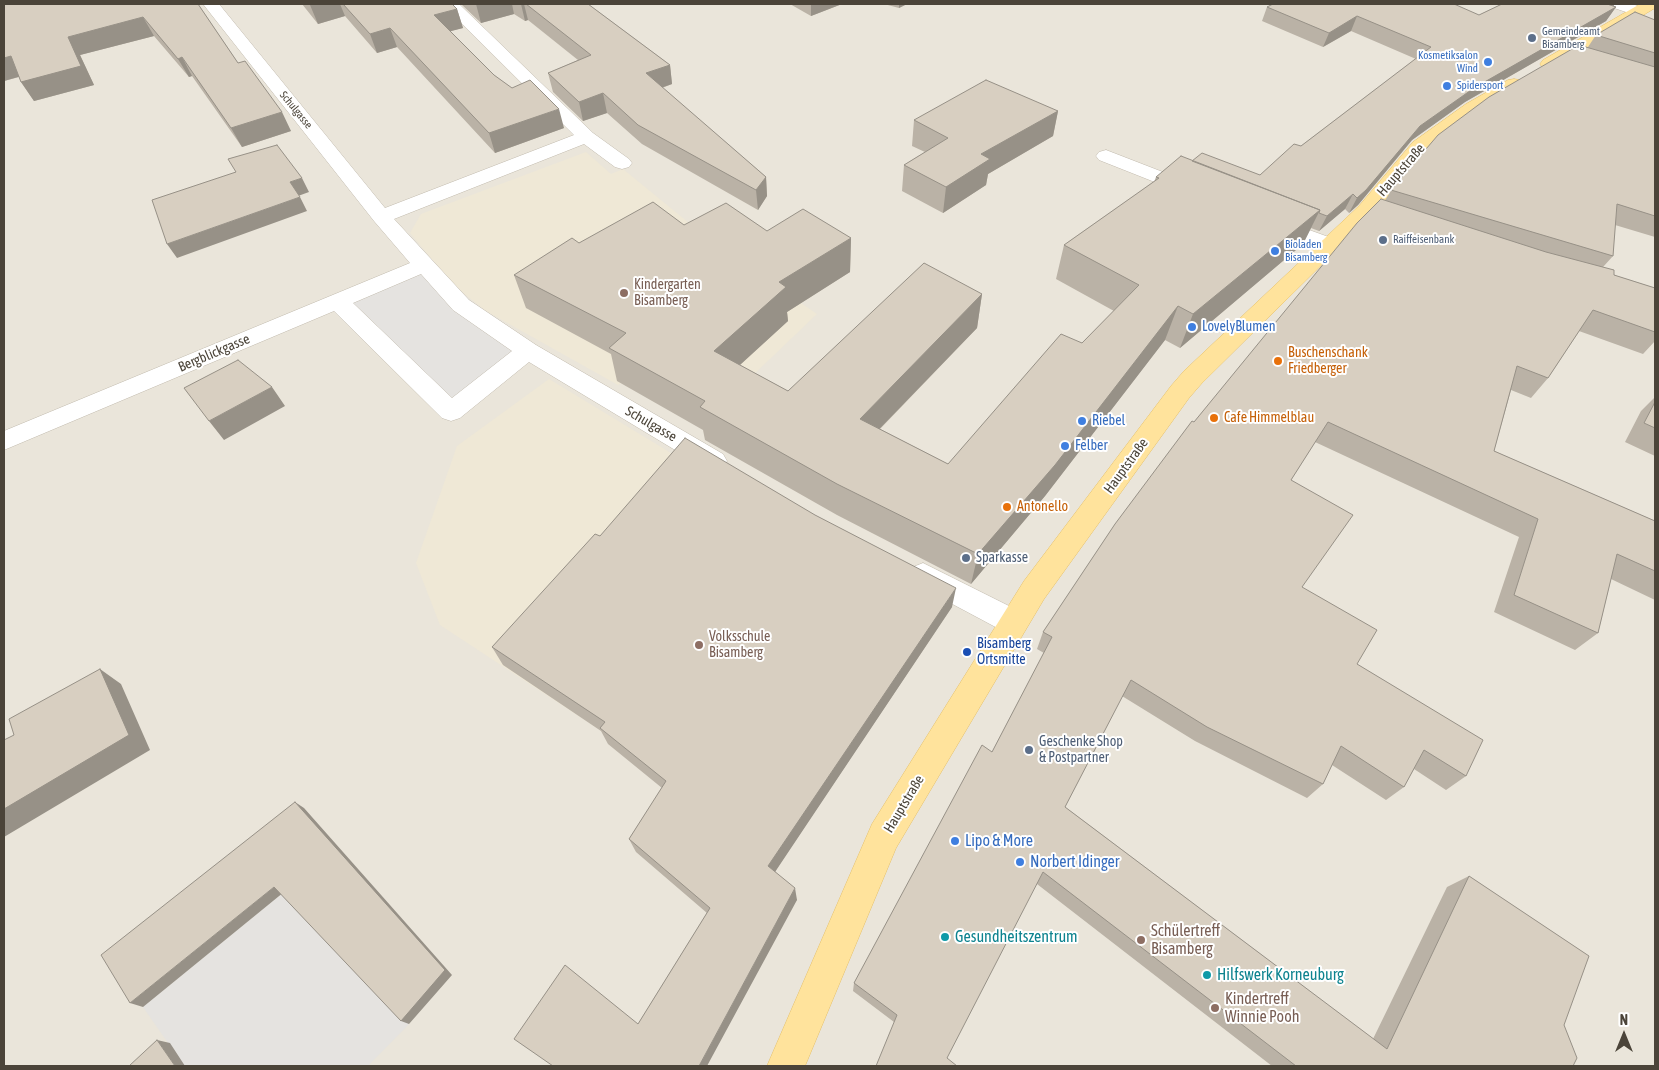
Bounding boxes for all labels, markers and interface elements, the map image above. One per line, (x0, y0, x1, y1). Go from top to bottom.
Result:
place label: Gemeindeamt Bisamberg (1542, 25, 1600, 51)
marker: Gemeindeamt Bisamberg (1526, 32, 1538, 44)
place label: Kosmetiksalon Wind (1418, 49, 1478, 75)
marker: Kosmetiksalon Wind (1482, 56, 1494, 68)
place label: Spidersport (1457, 79, 1503, 93)
marker: Spidersport (1441, 80, 1453, 92)
street label: Schulgasse (277, 89, 315, 131)
street label: Hauptstraße (1374, 140, 1428, 200)
place label: Raiffeisenbank (1393, 233, 1454, 247)
marker: Raiffeisenbank (1377, 234, 1389, 246)
place label: Bioladen Bisamberg (1285, 238, 1328, 264)
marker: Bioladen Bisamberg (1269, 245, 1281, 257)
place label: Kindergarten Bisamberg (634, 277, 701, 310)
marker: Kindergarten Bisamberg (618, 287, 630, 299)
place label: LovelyBlumen (1202, 319, 1276, 335)
marker: LovelyBlumen (1186, 321, 1198, 333)
street label: Bergblickgasse (176, 330, 252, 376)
place label: Buschenschank Friedberger (1288, 345, 1368, 378)
marker: Buschenschank Friedberger (1272, 355, 1284, 367)
street label: Schulgasse (622, 403, 680, 445)
place label: Cafe Himmelblau (1224, 410, 1314, 426)
marker: Cafe Himmelblau (1208, 412, 1220, 424)
place label: Riebel (1092, 413, 1125, 429)
marker: Riebel (1076, 415, 1088, 427)
street label: Hauptstraße (1100, 435, 1152, 497)
place label: Felber (1075, 438, 1108, 454)
marker: Felber (1059, 440, 1071, 452)
place label: Antonello (1017, 499, 1068, 515)
marker: Antonello (1001, 501, 1013, 513)
place label: Sparkasse (976, 550, 1028, 566)
marker: Sparkasse (960, 552, 972, 564)
place label: Volksschule Bisamberg (709, 629, 770, 662)
place label: Bisamberg Ortsmitte (977, 636, 1031, 669)
marker: Volksschule Bisamberg (693, 639, 705, 651)
marker: Bisamberg Ortsmitte (961, 646, 973, 658)
place label: Geschenke Shop & Postpartner (1039, 734, 1123, 766)
marker: Geschenke Shop & Postpartner (1023, 744, 1035, 756)
street label: Hauptstraße (880, 772, 928, 836)
place label: Lipo & More (965, 831, 1033, 851)
marker: Lipo & More (949, 835, 961, 847)
place label: Norbert Idinger (1030, 852, 1120, 872)
marker: Norbert Idinger (1014, 856, 1026, 868)
place label: Schülertreff Bisamberg (1151, 921, 1220, 959)
place label: Gesundheitszentrum (955, 927, 1078, 947)
marker: Gesundheitszentrum (939, 931, 951, 943)
marker: Schülertreff Bisamberg (1135, 934, 1147, 946)
place label: Hilfswerk Korneuburg (1217, 965, 1344, 985)
marker: Hilfswerk Korneuburg (1201, 969, 1213, 981)
place label: Kindertreff Winnie Pooh (1225, 989, 1299, 1027)
marker: Kindertreff Winnie Pooh (1209, 1002, 1221, 1014)
north arrow (1599, 1010, 1649, 1060)
text: N (1620, 1012, 1628, 1028)

